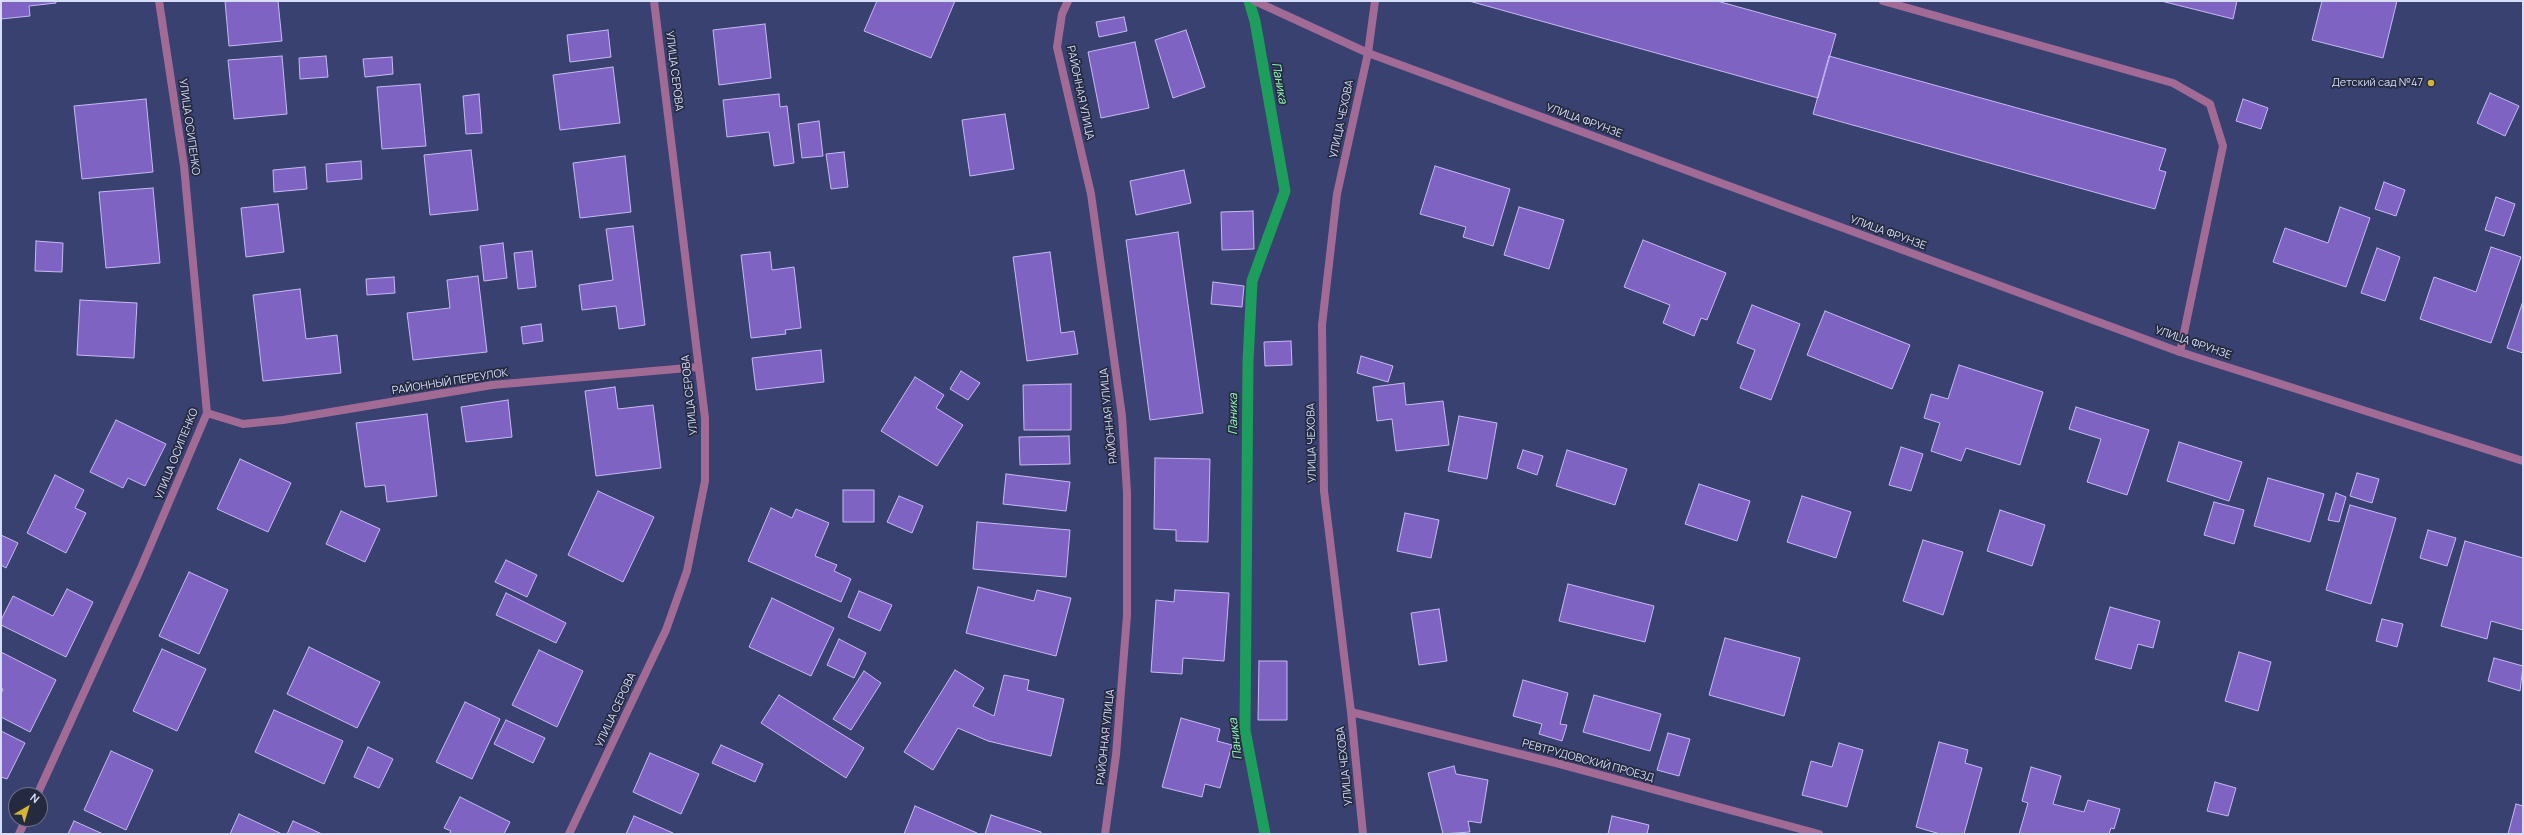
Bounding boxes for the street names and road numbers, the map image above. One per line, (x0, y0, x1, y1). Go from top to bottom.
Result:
street label: УЛИЦА СЕРОВА (663, 30, 685, 112)
street label: РАЙОННАЯ УЛИЦА (1064, 45, 1096, 141)
street label: УЛИЦА ОСИПЕНКО (176, 78, 202, 176)
street label: УЛИЦА ЧЕХОВА (1327, 79, 1357, 159)
street label: УЛИЦА ФРУНЗЕ (1544, 101, 1624, 141)
street label: УЛИЦА ФРУНЗЕ (1848, 213, 1928, 253)
street label: УЛИЦА ФРУНЗЕ (2153, 324, 2233, 362)
street label: УЛИЦА СЕРОВА (679, 354, 701, 436)
street label: РАЙОННЫЙ ПЕРЕУЛОК (391, 366, 509, 398)
street label: РАЙОННАЯ УЛИЦА (1097, 367, 1121, 465)
street label: УЛИЦА ЧЕХОВА (1305, 403, 1319, 483)
street label: УЛИЦА ОСИПЕНКО (153, 406, 201, 502)
street label: УЛИЦА СЕРОВА (593, 671, 639, 749)
street label: РАЙОННАЯ УЛИЦА (1094, 688, 1118, 786)
street label: УЛИЦА ЧЕХОВА (1334, 726, 1356, 806)
street label: РЕВТРУДОВСКИЙ ПРОЕЗД (1521, 737, 1655, 785)

